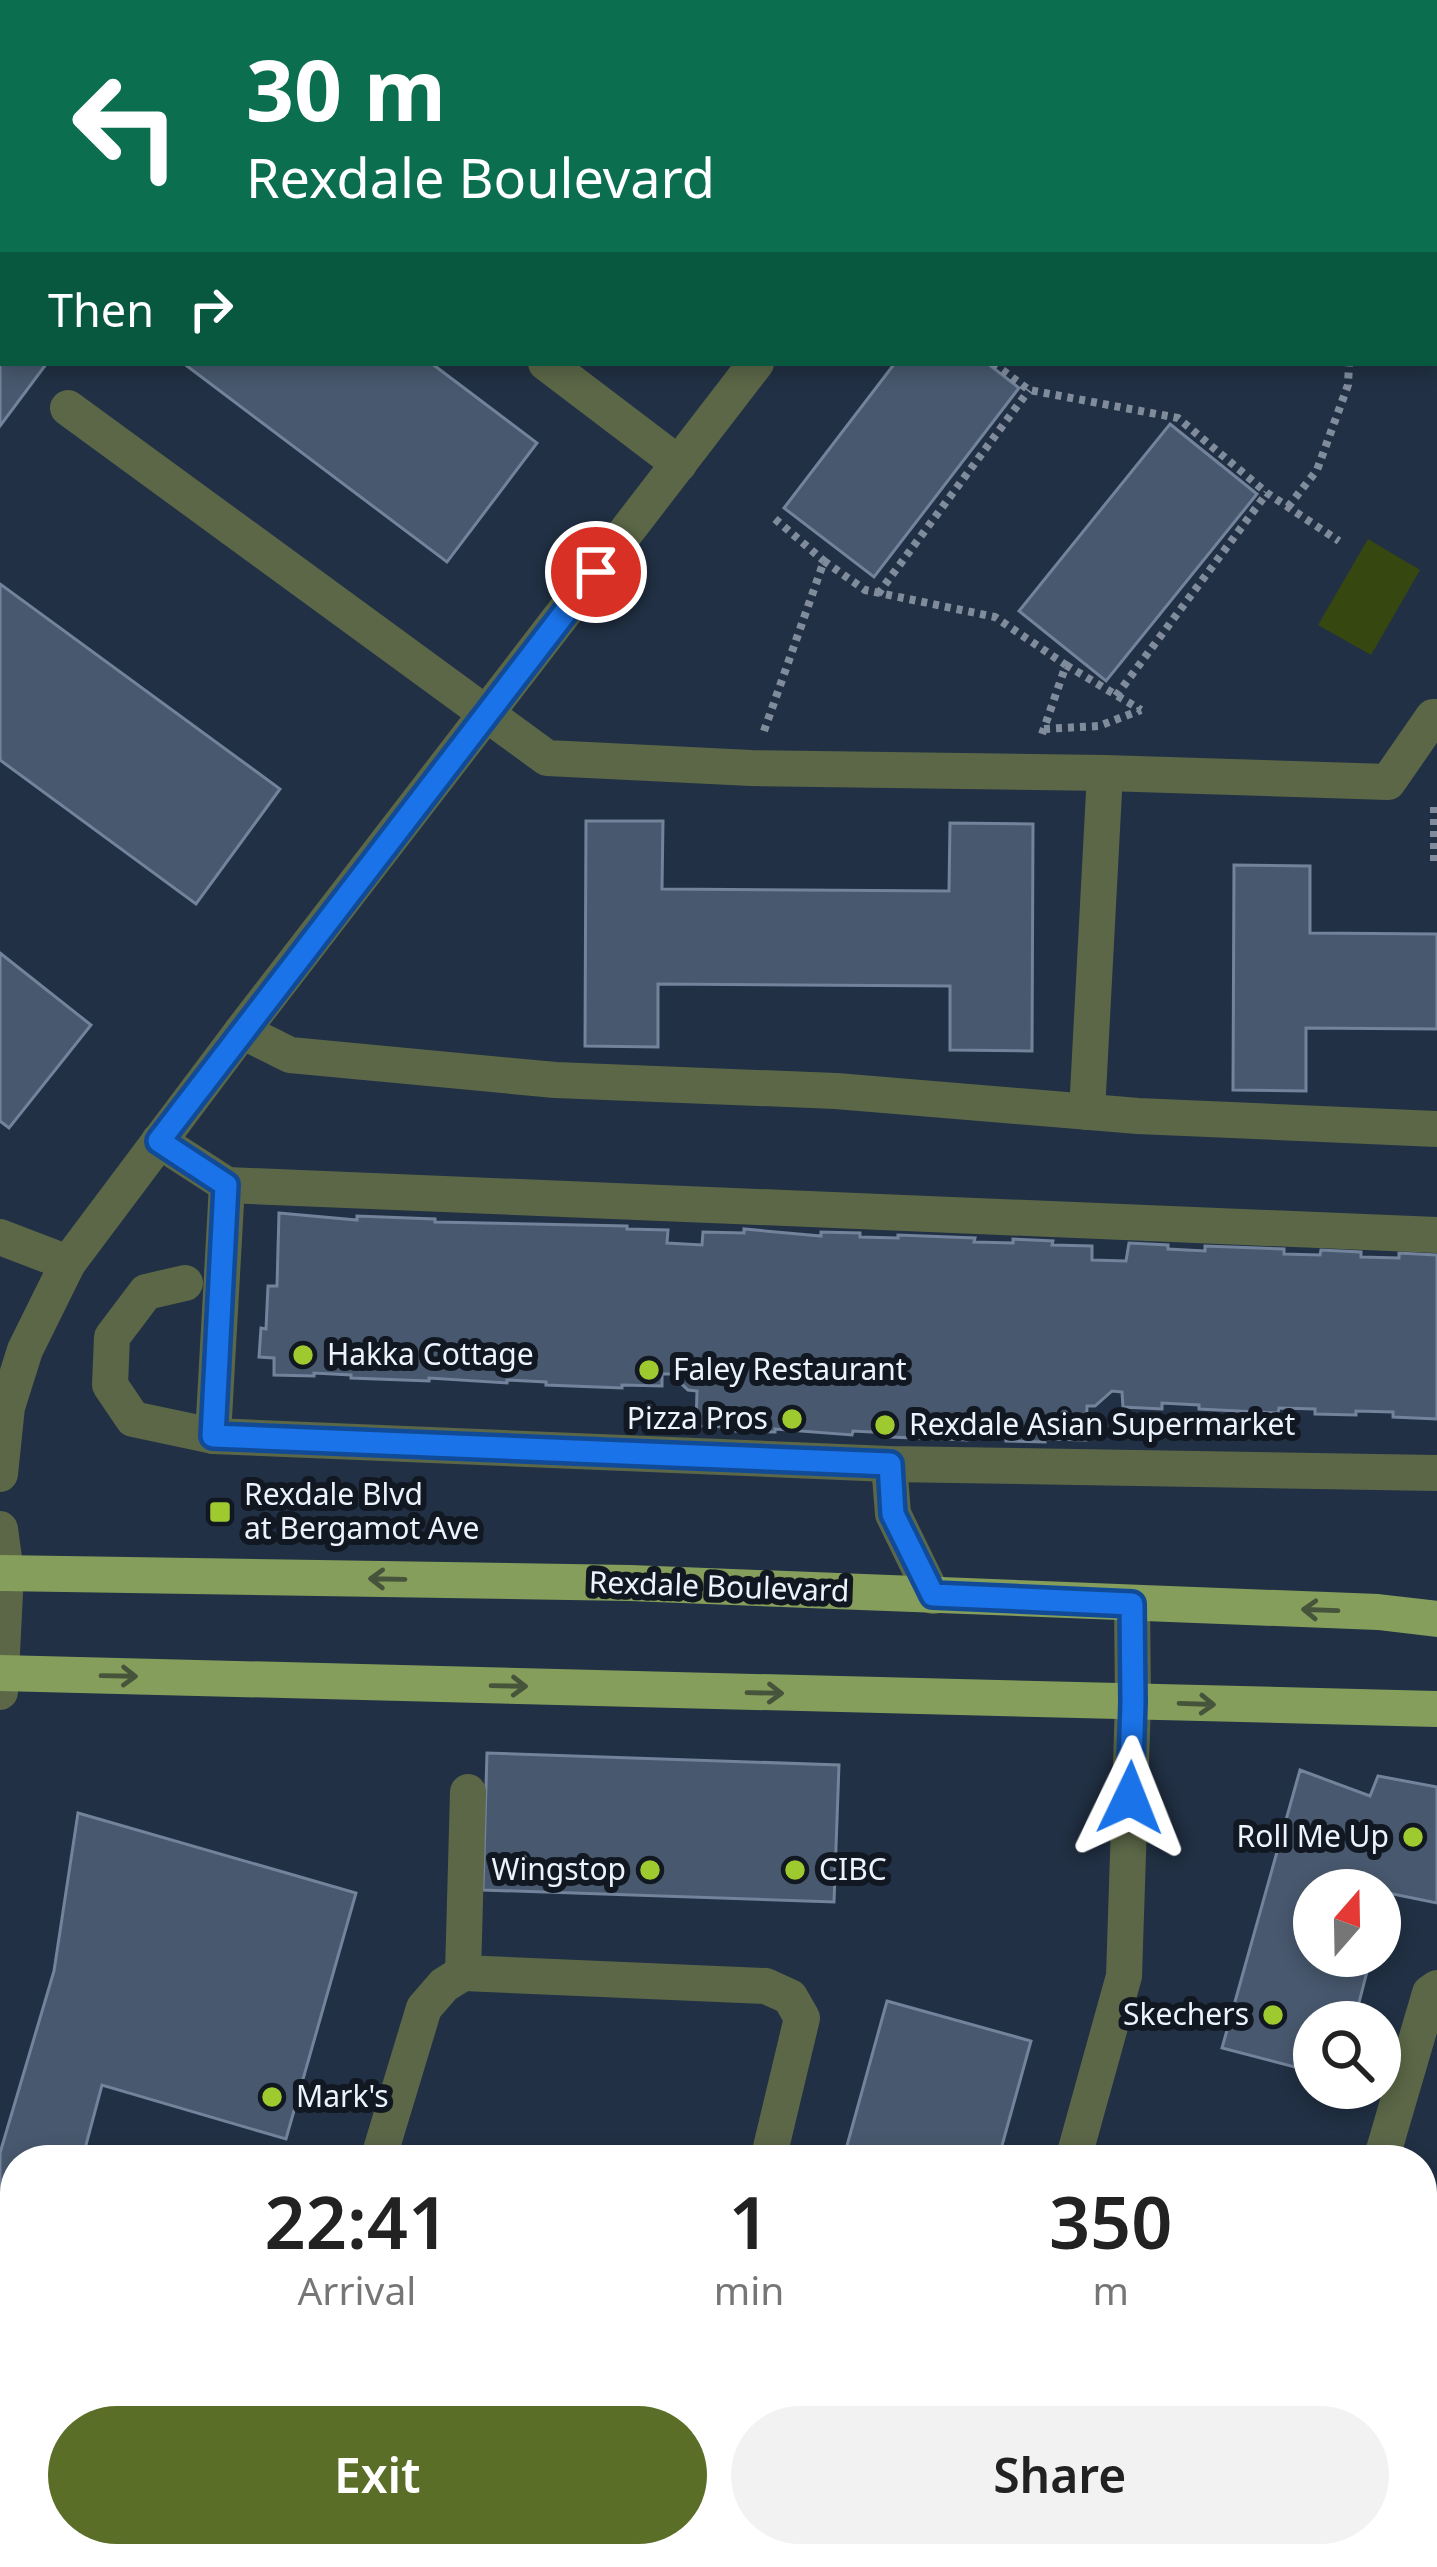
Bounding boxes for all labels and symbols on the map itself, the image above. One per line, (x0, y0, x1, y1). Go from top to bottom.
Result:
pin (545, 521, 647, 623)
place label: Hakka Cottage (327, 1333, 534, 1374)
marker: Hakka Cottage (290, 1342, 316, 1368)
place label: Faley Restaurant (673, 1348, 907, 1389)
marker: Faley Restaurant (636, 1357, 662, 1383)
place label: Pizza Pros (627, 1397, 768, 1438)
place label: Rexdale Asian Supermarket (909, 1403, 1295, 1444)
marker: Pizza Pros (779, 1406, 805, 1432)
marker: Rexdale Asian Supermarket (872, 1412, 898, 1438)
place label: Rexdale Blvd at Bergamot Ave (244, 1473, 479, 1548)
marker: Rexdale Blvd at Bergamot Ave (207, 1499, 233, 1525)
street label: Rexdale Boulevard (588, 1560, 850, 1611)
one-way arrow (368, 1567, 407, 1590)
one-way arrow (1301, 1598, 1340, 1621)
one-way arrow (99, 1665, 138, 1688)
one-way arrow (489, 1675, 528, 1698)
one-way arrow (745, 1681, 784, 1704)
one-way arrow (1177, 1693, 1216, 1716)
position arrow (1067, 1735, 1193, 1861)
place label: Roll Me Up (1237, 1815, 1389, 1856)
marker: Roll Me Up (1400, 1824, 1426, 1850)
place label: Wingstop (492, 1848, 626, 1889)
place label: CIBC (819, 1848, 887, 1889)
marker: Wingstop (637, 1857, 663, 1883)
marker: CIBC (782, 1857, 808, 1883)
north arrow (1293, 1869, 1401, 1977)
place label: Skechers (1123, 1993, 1249, 2034)
marker: Skechers (1260, 2002, 1286, 2028)
place label: Mark's (296, 2075, 389, 2116)
marker: Mark's (259, 2084, 285, 2110)

